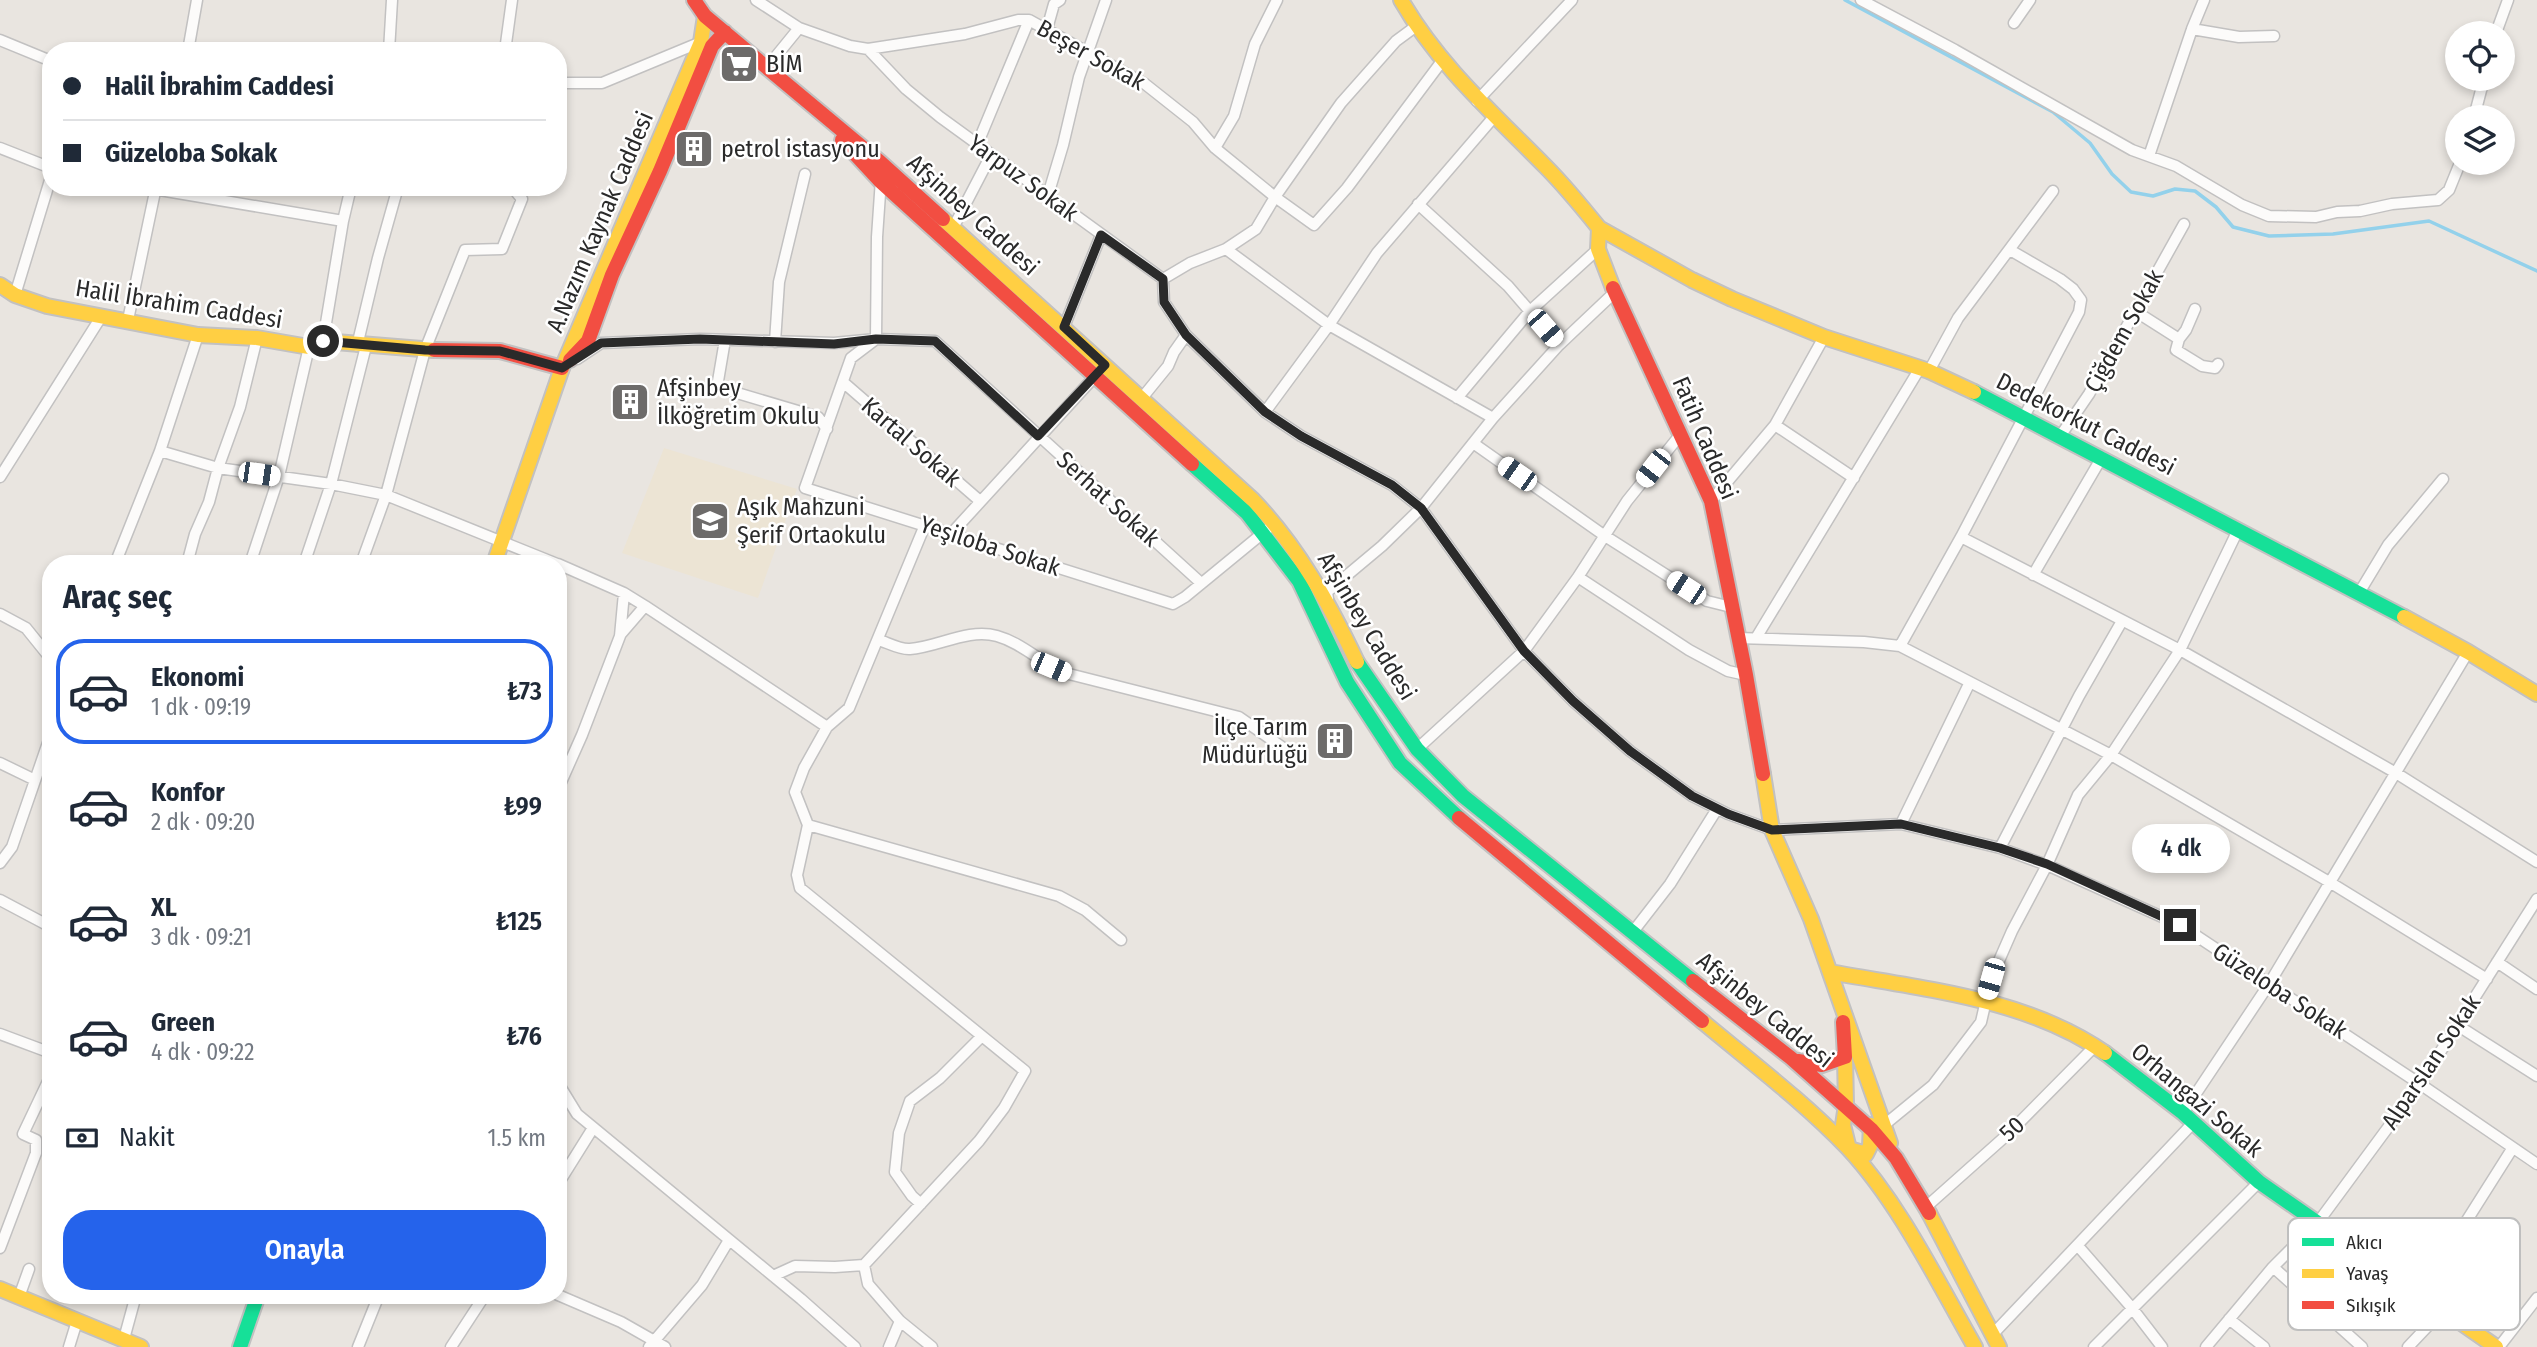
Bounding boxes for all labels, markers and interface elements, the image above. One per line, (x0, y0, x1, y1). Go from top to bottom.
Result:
street label: Beşer Sokak (1032, 14, 1151, 97)
map controls (2445, 21, 2515, 175)
button: locate (2445, 21, 2515, 91)
supermarket icon: BİM (718, 43, 760, 85)
place label: BİM (766, 50, 802, 78)
text: Halil İbrahim Caddesi (105, 71, 334, 102)
button: layers (2445, 105, 2515, 175)
street label: A.Nazım Kaynak Caddesi (541, 107, 659, 337)
building icon: petrol istasyonu (673, 128, 715, 170)
street label: Yarpuz Sokak (963, 129, 1084, 228)
place label: petrol istasyonu (721, 135, 880, 163)
text: Güzeloba Sokak (105, 138, 277, 169)
street label: Afşinbey Caddesi (901, 149, 1045, 281)
street label: Çiğdem Sokak (2079, 264, 2170, 397)
street label: Halil İbrahim Caddesi (73, 274, 285, 334)
car (1524, 305, 1567, 351)
route start (307, 325, 339, 357)
street label: Dedekorkut Caddesi (1992, 367, 2180, 481)
street label: Fatih Caddesi (1667, 372, 1743, 504)
place label: Afşinbey İlköğretim Okulu (657, 374, 820, 430)
building icon: Afşinbey İlköğretim Okulu (609, 381, 651, 423)
street label: Kartal Sokak (856, 391, 967, 493)
car (1632, 445, 1675, 491)
street label: Serhat Sokak (1051, 446, 1166, 553)
car (1494, 453, 1541, 495)
car (237, 461, 282, 487)
place label: Aşık Mahzuni Şerif Ortaokulu (737, 493, 886, 549)
school or university icon: Aşık Mahzuni Şerif Ortaokulu (689, 500, 731, 542)
street label: Yeşiloba Sokak (916, 510, 1064, 582)
street label: Afşinbey Caddesi (1312, 547, 1422, 705)
car (1663, 568, 1710, 608)
text: Araç seç (63, 578, 172, 616)
car (1028, 649, 1075, 685)
icon: car (67, 660, 130, 723)
text: Ekonomi (151, 662, 244, 693)
text: ₺73 (507, 676, 542, 707)
text: 1 dk · 09:19 (151, 693, 251, 721)
place label: İlçe Tarım Müdürlüğü (1202, 713, 1308, 769)
building icon: İlçe Tarım Müdürlüğü (1314, 720, 1356, 762)
icon: car (67, 775, 130, 838)
text: Konfor (151, 777, 225, 808)
text: ₺99 (504, 791, 542, 822)
text: 2 dk · 09:20 (151, 808, 255, 836)
callout: 4 dk (2131, 824, 2229, 872)
text: 4 dk (2161, 834, 2201, 862)
icon: car (67, 890, 130, 953)
text: XL (151, 892, 177, 923)
text: ₺125 (496, 906, 542, 937)
route end (2164, 909, 2196, 941)
text: 3 dk · 09:21 (151, 923, 252, 951)
street label: Güzeloba Sokak (2208, 937, 2353, 1045)
street label: Afşinbey Caddesi (1691, 946, 1839, 1074)
car (1976, 956, 2007, 1002)
street label: Alparslan Sokak (2376, 989, 2487, 1135)
icon: car (67, 1005, 130, 1068)
text: Green (151, 1007, 215, 1038)
text: ₺76 (506, 1021, 542, 1052)
street label: Orhangazi Sokak (2126, 1037, 2269, 1163)
text: 4 dk · 09:22 (151, 1038, 254, 1066)
street label: 50 (1994, 1111, 2030, 1147)
icon: cash (63, 1119, 101, 1157)
text: Nakit (119, 1122, 175, 1153)
text: 1.5 km (488, 1124, 546, 1152)
button: Onayla (63, 1210, 546, 1290)
legend (2288, 1218, 2520, 1330)
text: Akıcı (2346, 1231, 2383, 1254)
text: Yavaş (2346, 1262, 2388, 1285)
text: Sıkışık (2346, 1294, 2396, 1317)

